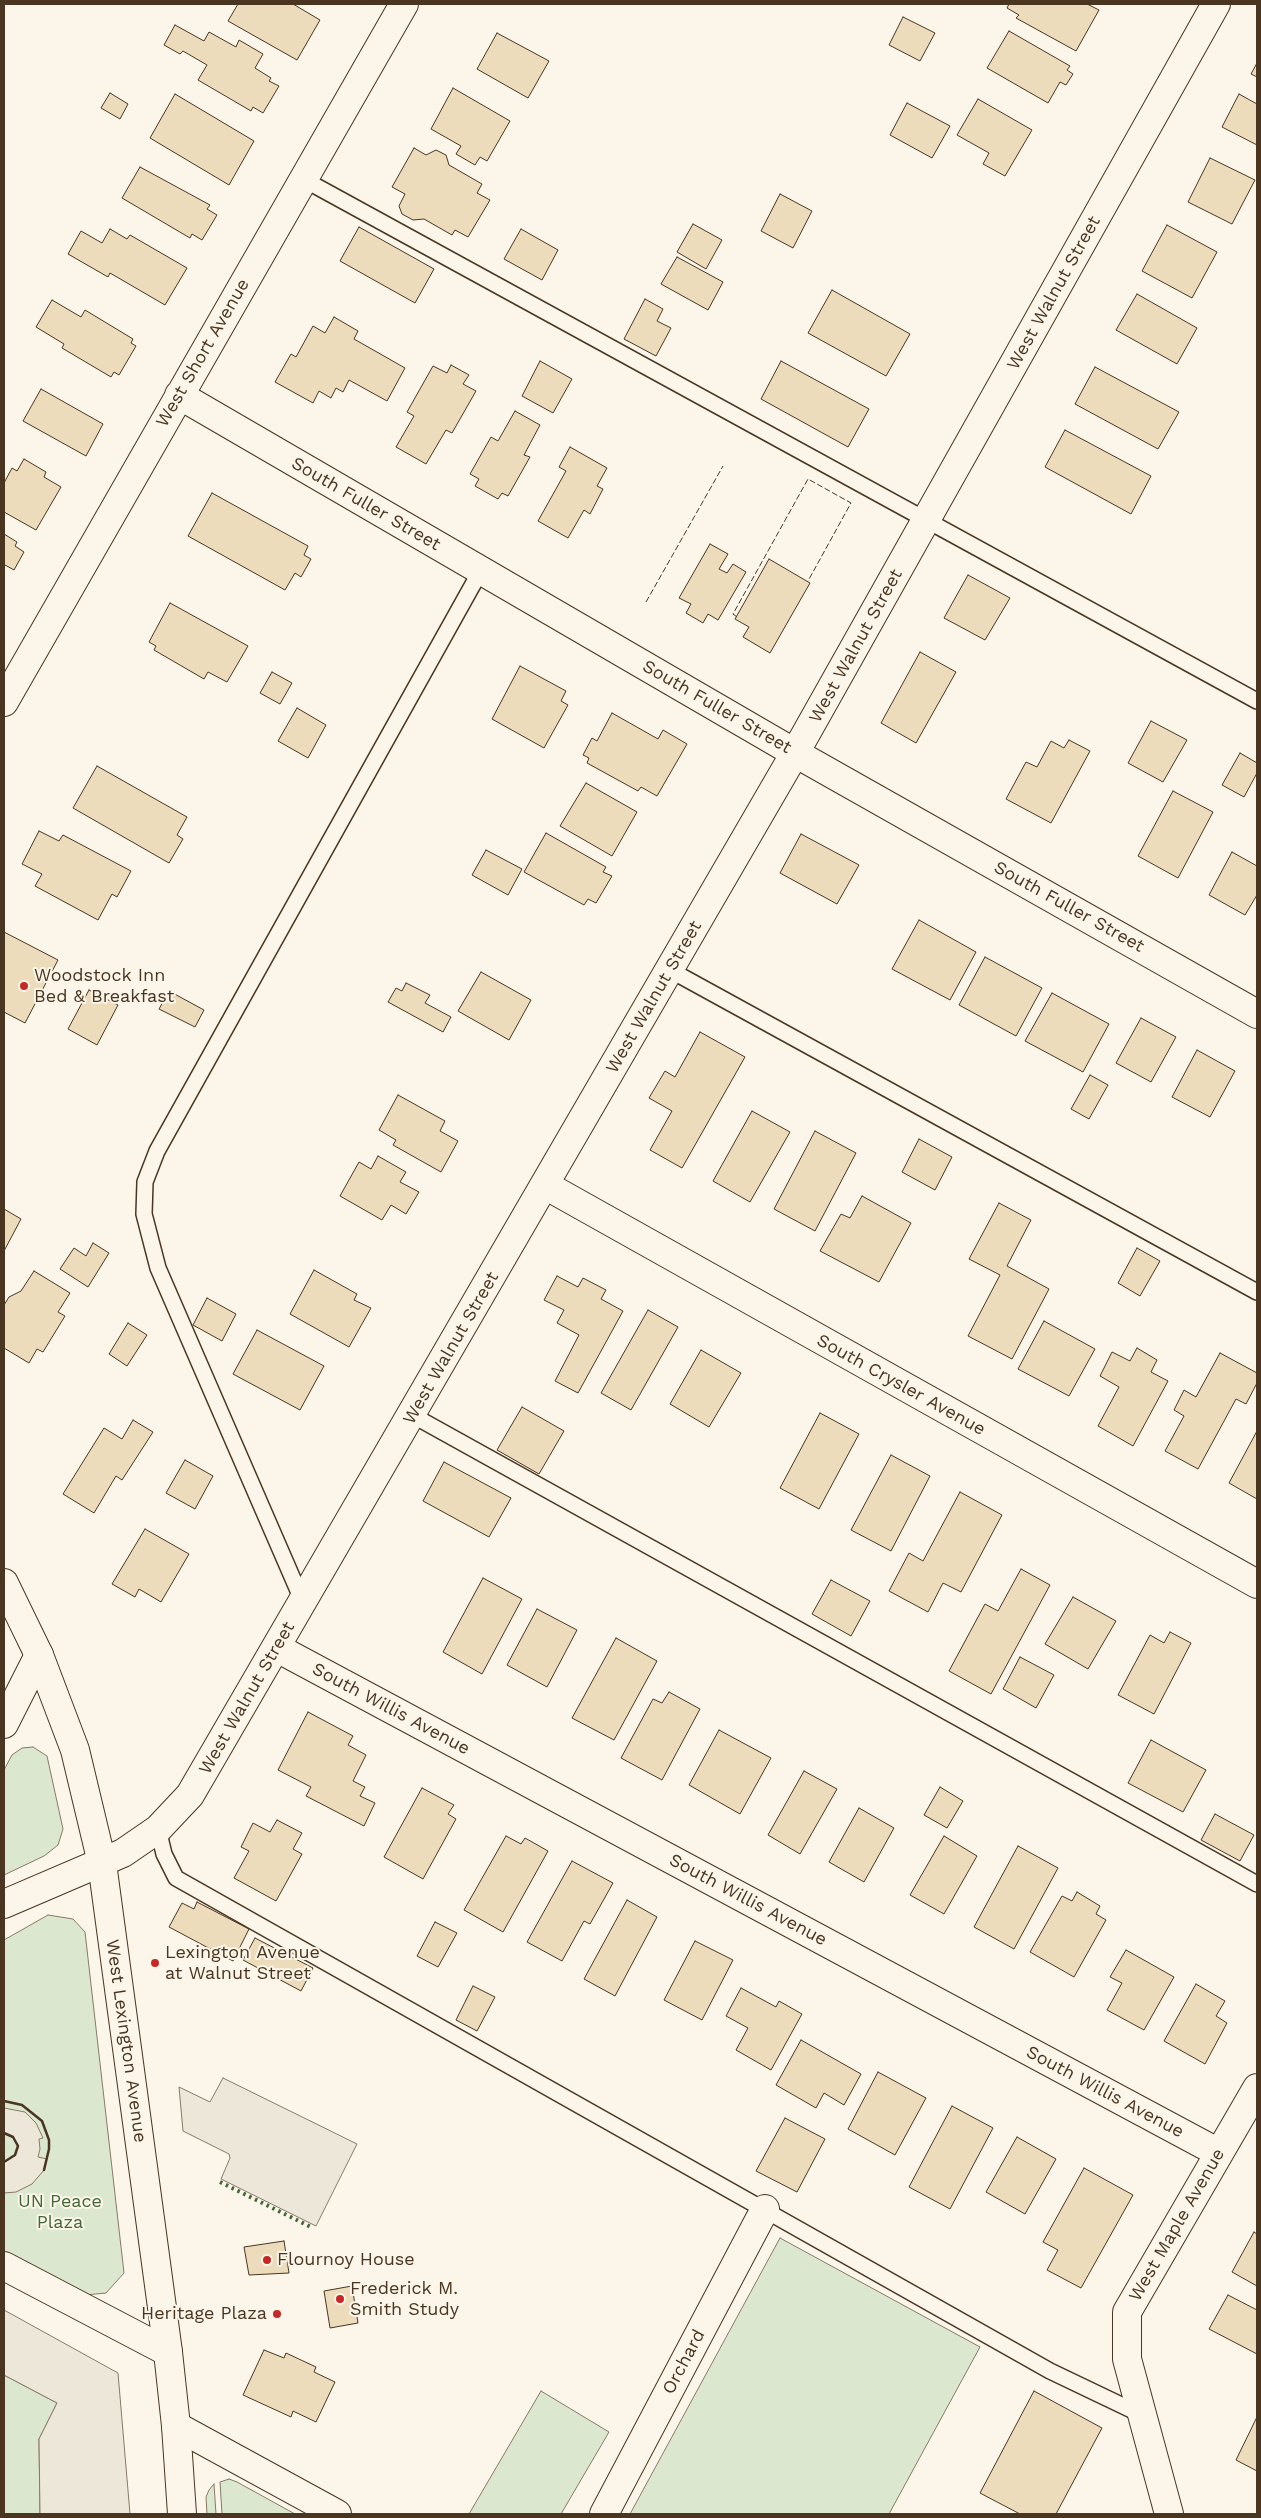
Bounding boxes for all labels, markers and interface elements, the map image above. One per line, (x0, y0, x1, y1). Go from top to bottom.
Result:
street label: West Walnut Street (1003, 212, 1105, 374)
street label: West Short Avenue (152, 275, 254, 431)
street label: South Fuller Street (288, 452, 444, 556)
street label: West Walnut Street (805, 565, 907, 727)
street label: South Fuller Street (639, 655, 795, 759)
street label: South Fuller Street (990, 857, 1148, 957)
street label: West Walnut Street (601, 917, 707, 1077)
place label: Woodstock Inn Bed & Breakfast (34, 965, 174, 1008)
marker: Woodstock Inn Bed & Breakfast (18, 980, 30, 992)
street label: West Walnut Street (398, 1268, 504, 1428)
street label: South Crysler Avenue (813, 1330, 989, 1440)
street label: West Walnut Street (194, 1618, 300, 1778)
street label: South Willis Avenue (308, 1658, 474, 1760)
street label: South Willis Avenue (665, 1849, 831, 1951)
street label: West Lexington Avenue (101, 1938, 151, 2144)
place label: Lexington Avenue at Walnut Street (165, 1942, 320, 1985)
marker: Lexington Avenue at Walnut Street (149, 1957, 161, 1969)
street label: South Willis Avenue (1022, 2041, 1188, 2143)
street label: West Maple Avenue (1124, 2145, 1230, 2305)
park label: UN Peace Plaza (18, 2191, 102, 2234)
place label: Flournoy House (277, 2249, 415, 2271)
marker: Flournoy House (261, 2254, 273, 2266)
place label: Frederick M. Smith Study (350, 2278, 459, 2320)
marker: Frederick M. Smith Study (334, 2293, 346, 2305)
place label: Heritage Plaza (141, 2303, 267, 2325)
marker: Heritage Plaza (271, 2308, 283, 2320)
street label: Orchard (658, 2326, 710, 2398)

